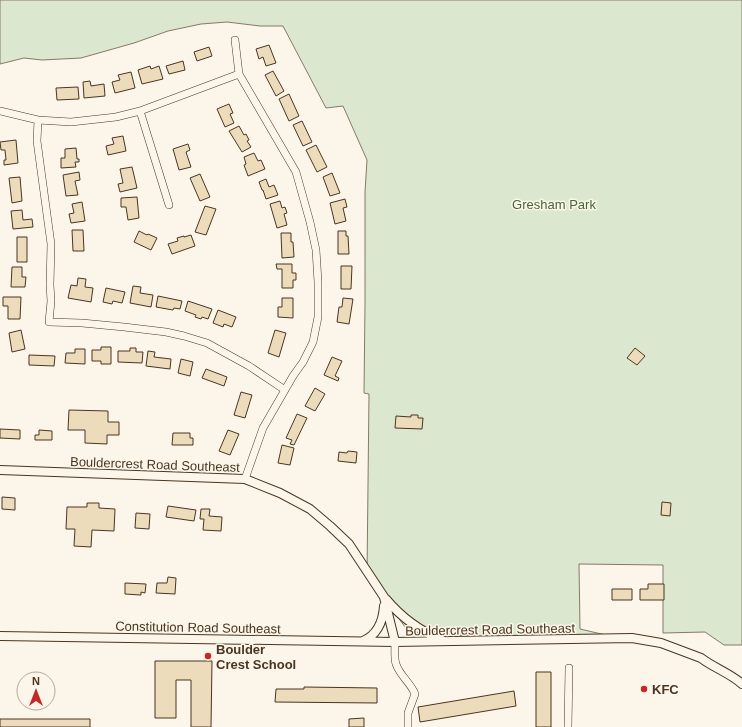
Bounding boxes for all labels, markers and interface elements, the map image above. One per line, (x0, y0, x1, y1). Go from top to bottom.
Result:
park label: Gresham Park (512, 197, 596, 212)
street label: Bouldercrest Road Southeast (70, 454, 240, 475)
street label: Constitution Road Southeast (115, 619, 281, 636)
street label: Bouldercrest Road Southeast (405, 621, 575, 638)
place label: Boulder Crest School (216, 642, 296, 672)
marker: Boulder Crest School (203, 651, 213, 661)
north arrow (16, 671, 56, 711)
text: N (32, 675, 40, 687)
place label: KFC (652, 682, 679, 697)
marker: KFC (639, 684, 649, 694)

